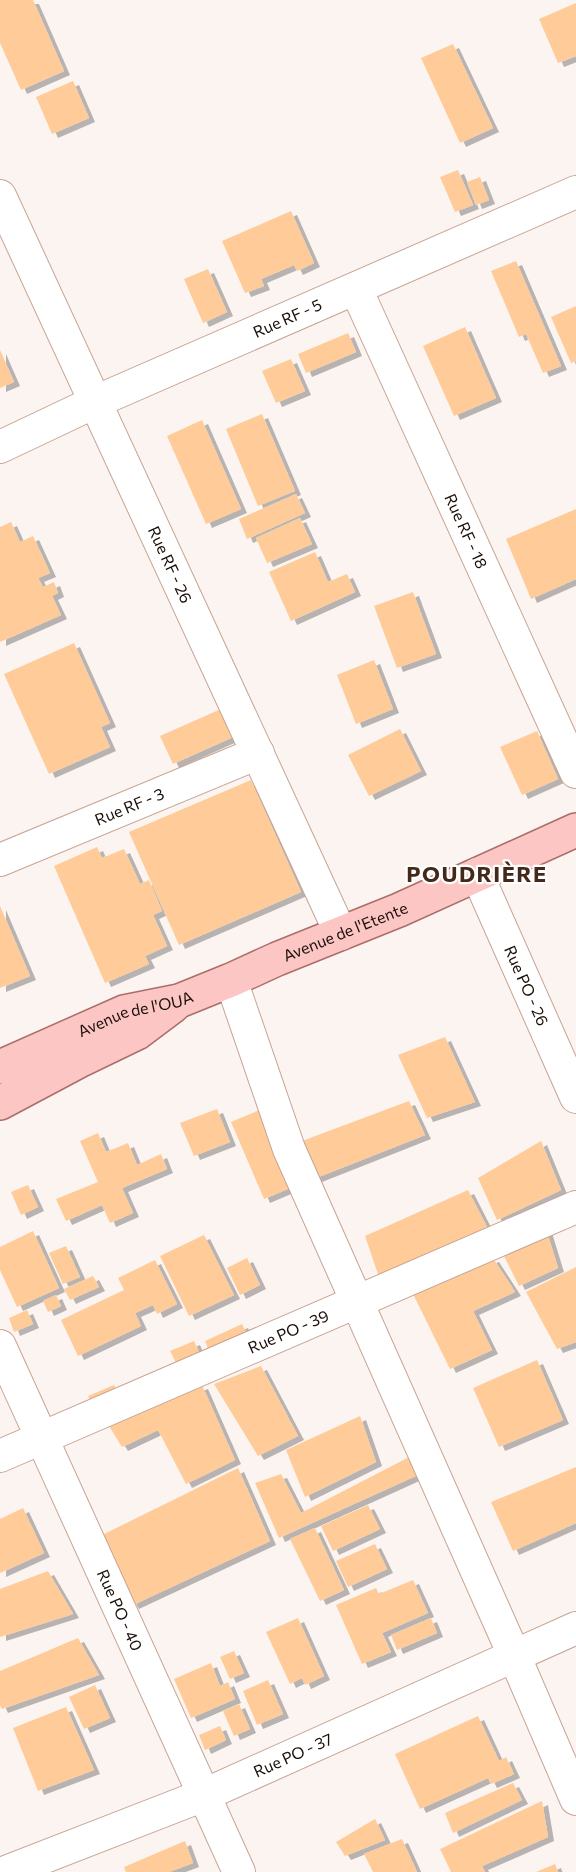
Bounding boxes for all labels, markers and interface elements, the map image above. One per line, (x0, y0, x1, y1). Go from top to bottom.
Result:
street label: Rue RF - 5 (250, 294, 324, 341)
street label: Rue RF - 18 (441, 490, 492, 571)
street label: Rue RF - 26 (145, 523, 197, 606)
street label: Rue RF - 3 (92, 783, 167, 829)
district label: POUDRIÈRE (406, 860, 548, 887)
street label: Avenue de l'Etente (280, 897, 411, 965)
street label: Rue PO - 26 (501, 942, 553, 1028)
street label: Avenue de l'OUA (75, 986, 196, 1040)
street label: Rue PO - 39 (245, 1305, 331, 1357)
street label: Rue PO - 40 (94, 1566, 147, 1653)
street label: Rue PO - 37 (250, 1729, 335, 1781)

